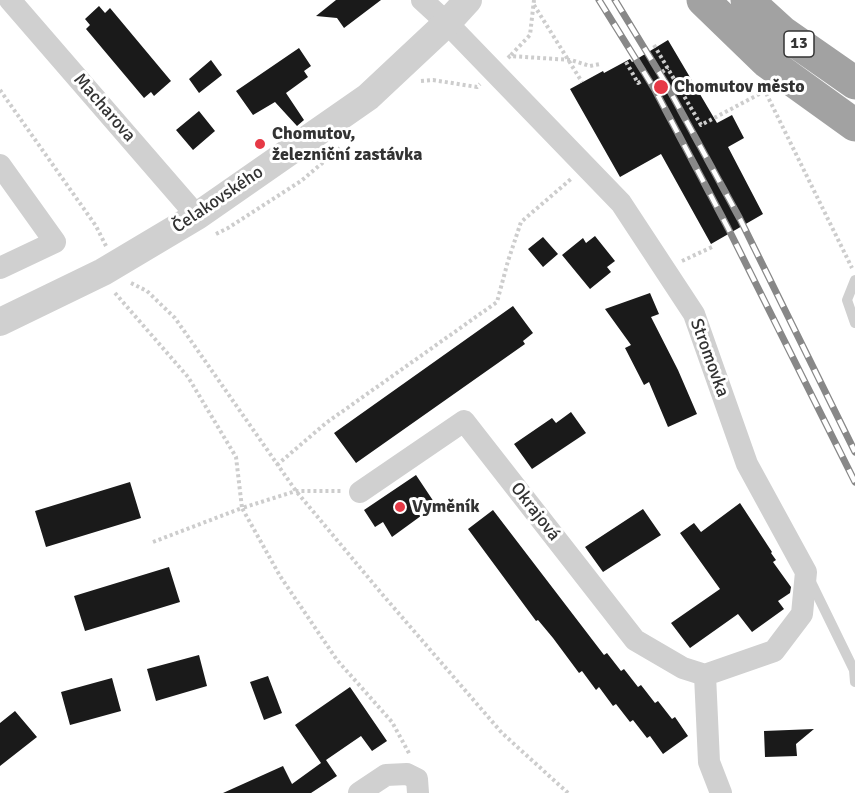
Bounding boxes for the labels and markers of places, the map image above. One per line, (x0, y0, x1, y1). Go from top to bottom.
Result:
place label: Chomutov město (674, 76, 805, 98)
marker: Chomutov město (652, 78, 670, 96)
place label: Chomutov, železniční zastávka (272, 123, 423, 166)
marker: Chomutov, železniční zastávka (253, 137, 267, 151)
place label: Vyměník (412, 496, 480, 518)
marker: Vyměník (393, 500, 407, 514)

